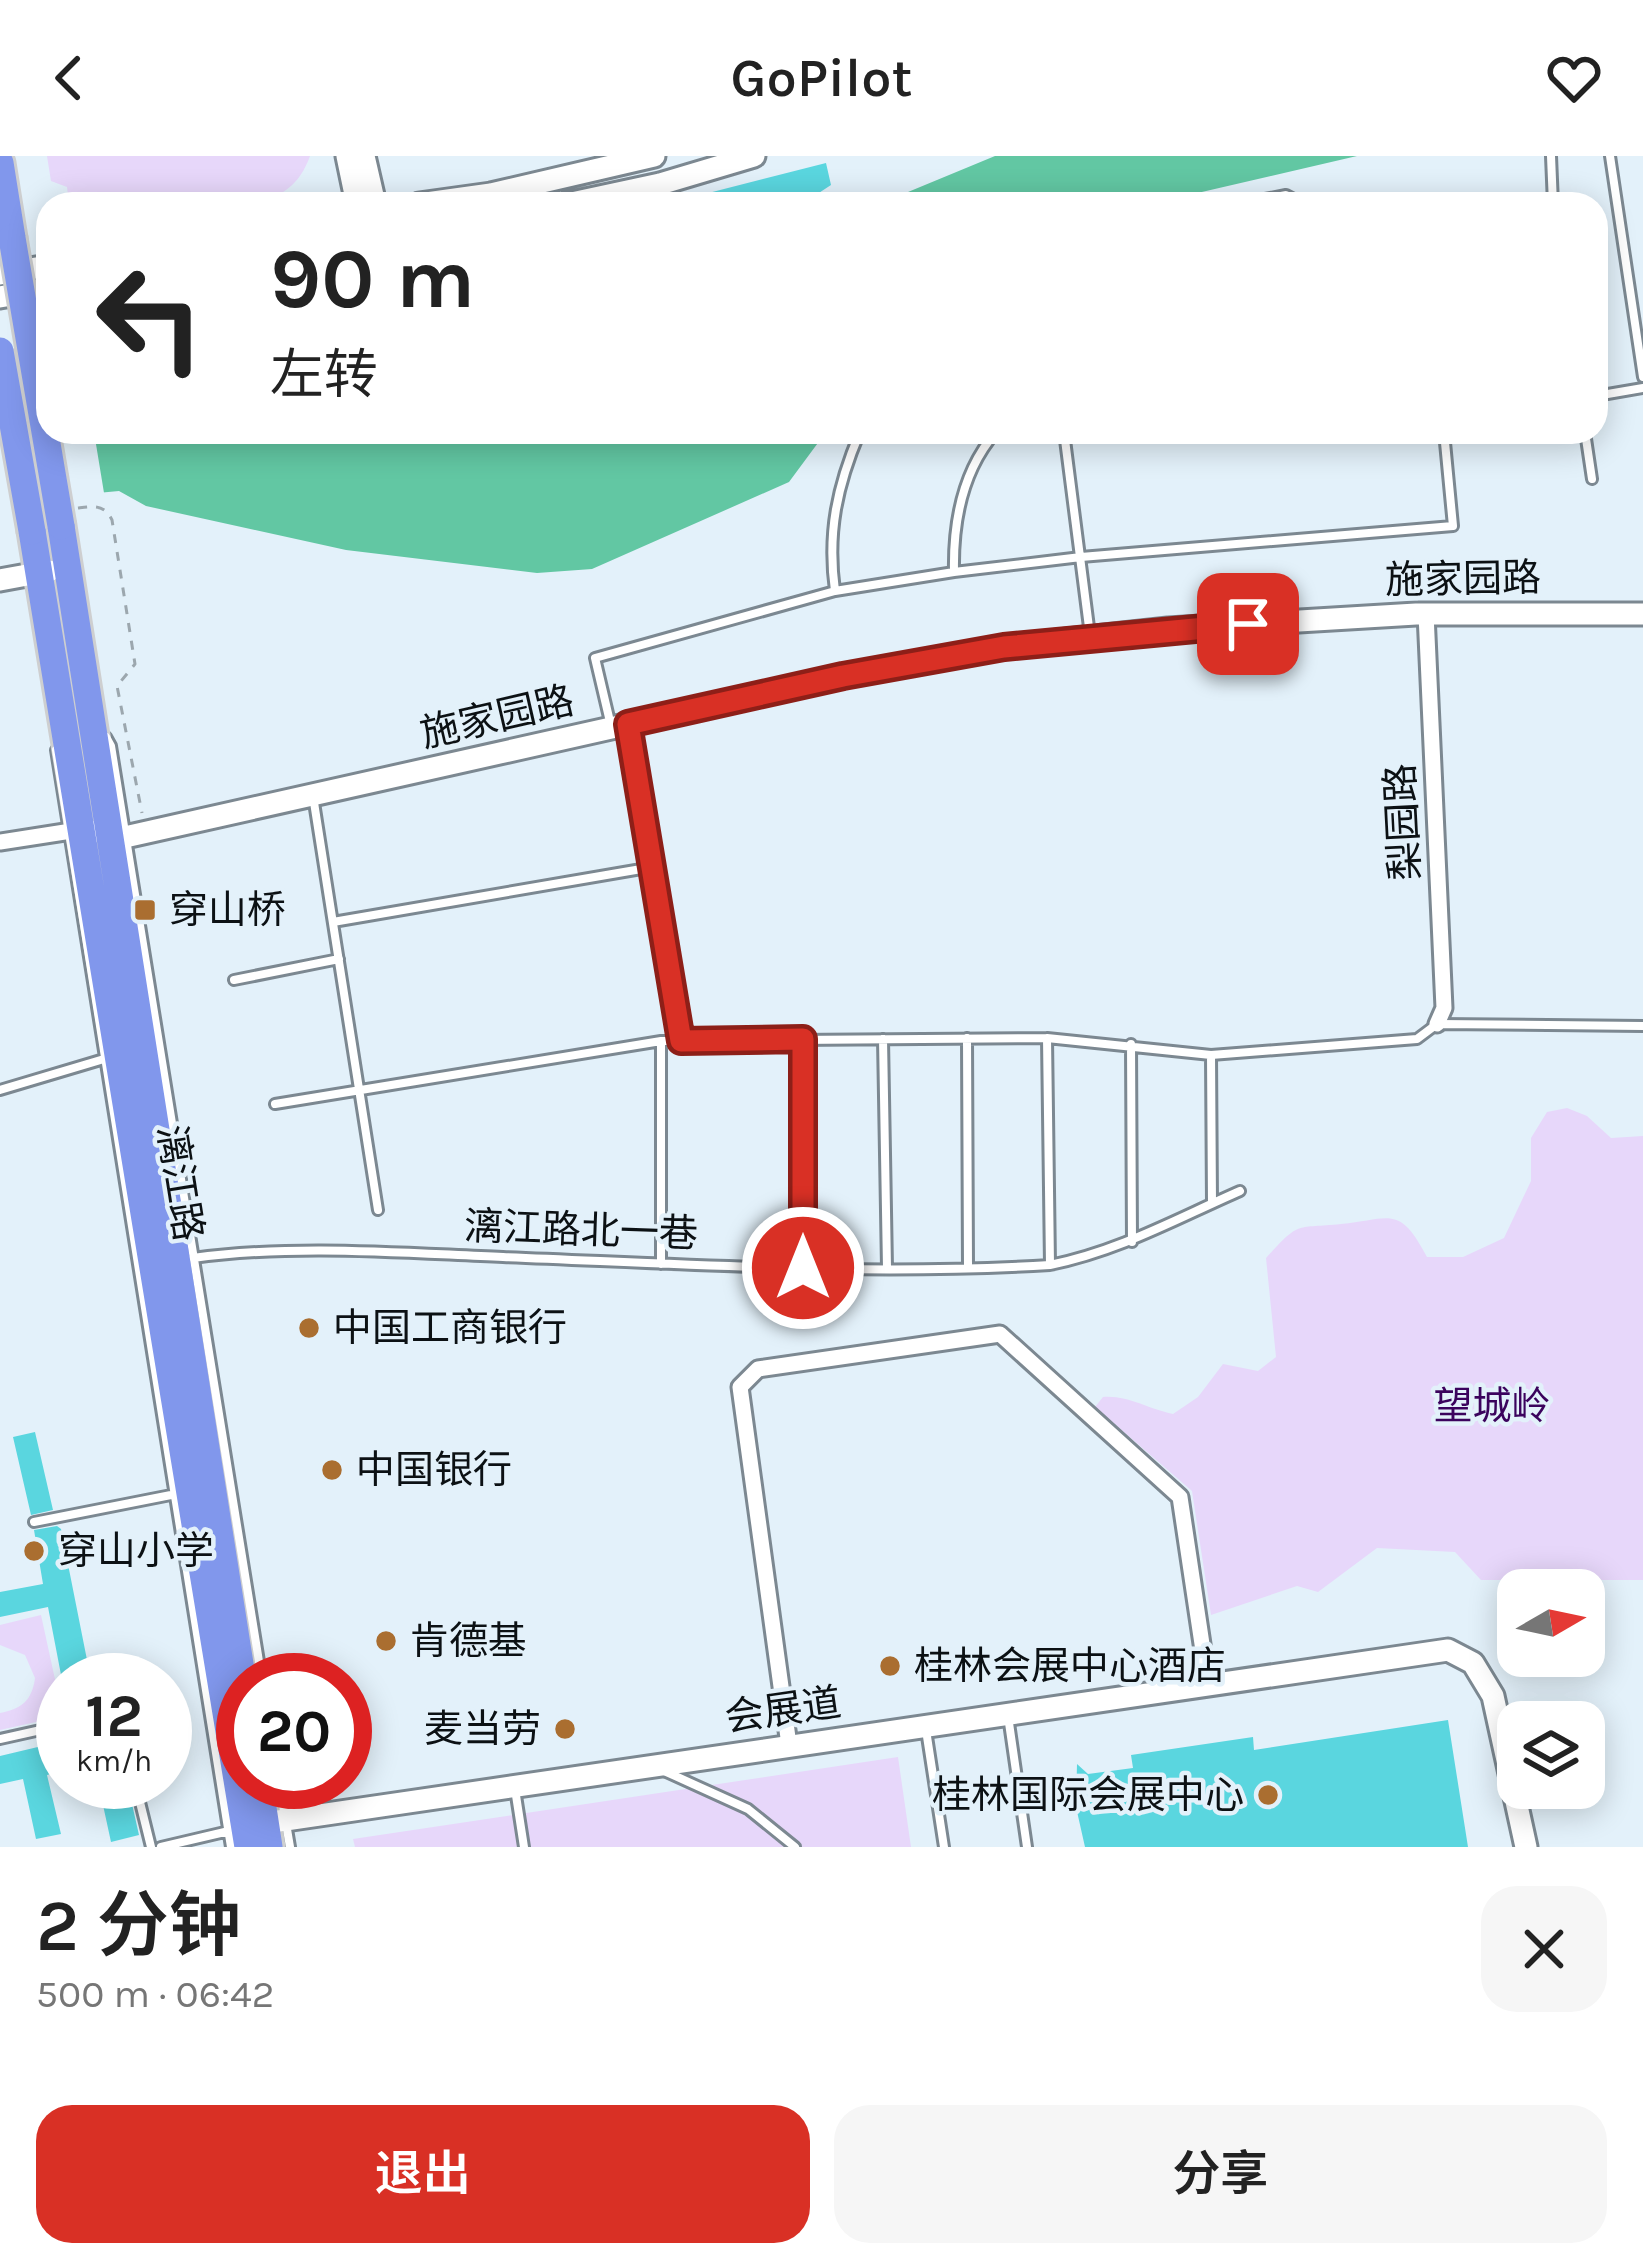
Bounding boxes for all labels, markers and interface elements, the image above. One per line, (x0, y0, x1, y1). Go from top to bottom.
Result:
icon: back (36, 45, 102, 111)
icon: heart (1541, 45, 1607, 111)
text: GoPilot (731, 46, 912, 110)
text: 90 m (270, 230, 475, 328)
icon: left (72, 240, 228, 396)
text: 左转 (270, 343, 378, 407)
street label: 施家园路 (1385, 555, 1541, 603)
pin (1197, 573, 1299, 675)
icon: arrive (1215, 591, 1281, 657)
street label: 施家园路 (416, 677, 578, 757)
street label: 梨园路 (1377, 762, 1429, 882)
place label: 穿山桥 (169, 887, 286, 933)
marker: 穿山桥 (132, 897, 158, 923)
street label: 漓江路 (148, 1122, 212, 1244)
street label: 漓江路北一巷 (463, 1203, 699, 1257)
position arrow (740, 1205, 866, 1331)
place label: 中国工商银行 (333, 1305, 567, 1351)
marker: 中国工商银行 (296, 1315, 322, 1341)
park label: 望城岭 (1433, 1383, 1551, 1429)
place label: 中国银行 (356, 1447, 512, 1493)
marker: 中国银行 (319, 1457, 345, 1483)
place label: 穿山小学 (58, 1528, 214, 1574)
marker: 穿山小学 (21, 1538, 47, 1564)
north arrow (1497, 1569, 1605, 1677)
map controls (1497, 1569, 1605, 1809)
place label: 肯德基 (410, 1618, 527, 1664)
marker: 肯德基 (373, 1628, 399, 1654)
place label: 桂林会展中心酒店 (914, 1643, 1226, 1689)
speed limit sign: 20 (216, 1653, 372, 1809)
marker: 桂林会展中心酒店 (877, 1653, 903, 1679)
street label: 会展道 (722, 1679, 844, 1741)
text: 12 (85, 1681, 143, 1751)
button: layers (1497, 1701, 1605, 1809)
place label: 麦当劳 (424, 1706, 541, 1752)
marker: 麦当劳 (552, 1716, 578, 1742)
text: km/h (76, 1743, 152, 1779)
place label: 桂林国际会展中心 (932, 1772, 1244, 1818)
marker: 桂林国际会展中心 (1255, 1782, 1281, 1808)
text: 2 分钟 (36, 1884, 241, 1968)
button: close (1481, 1886, 1607, 2012)
text: 500 m · 06:42 (36, 1971, 274, 2017)
button: 退出 (36, 2105, 810, 2243)
button: 分享 (834, 2105, 1607, 2243)

